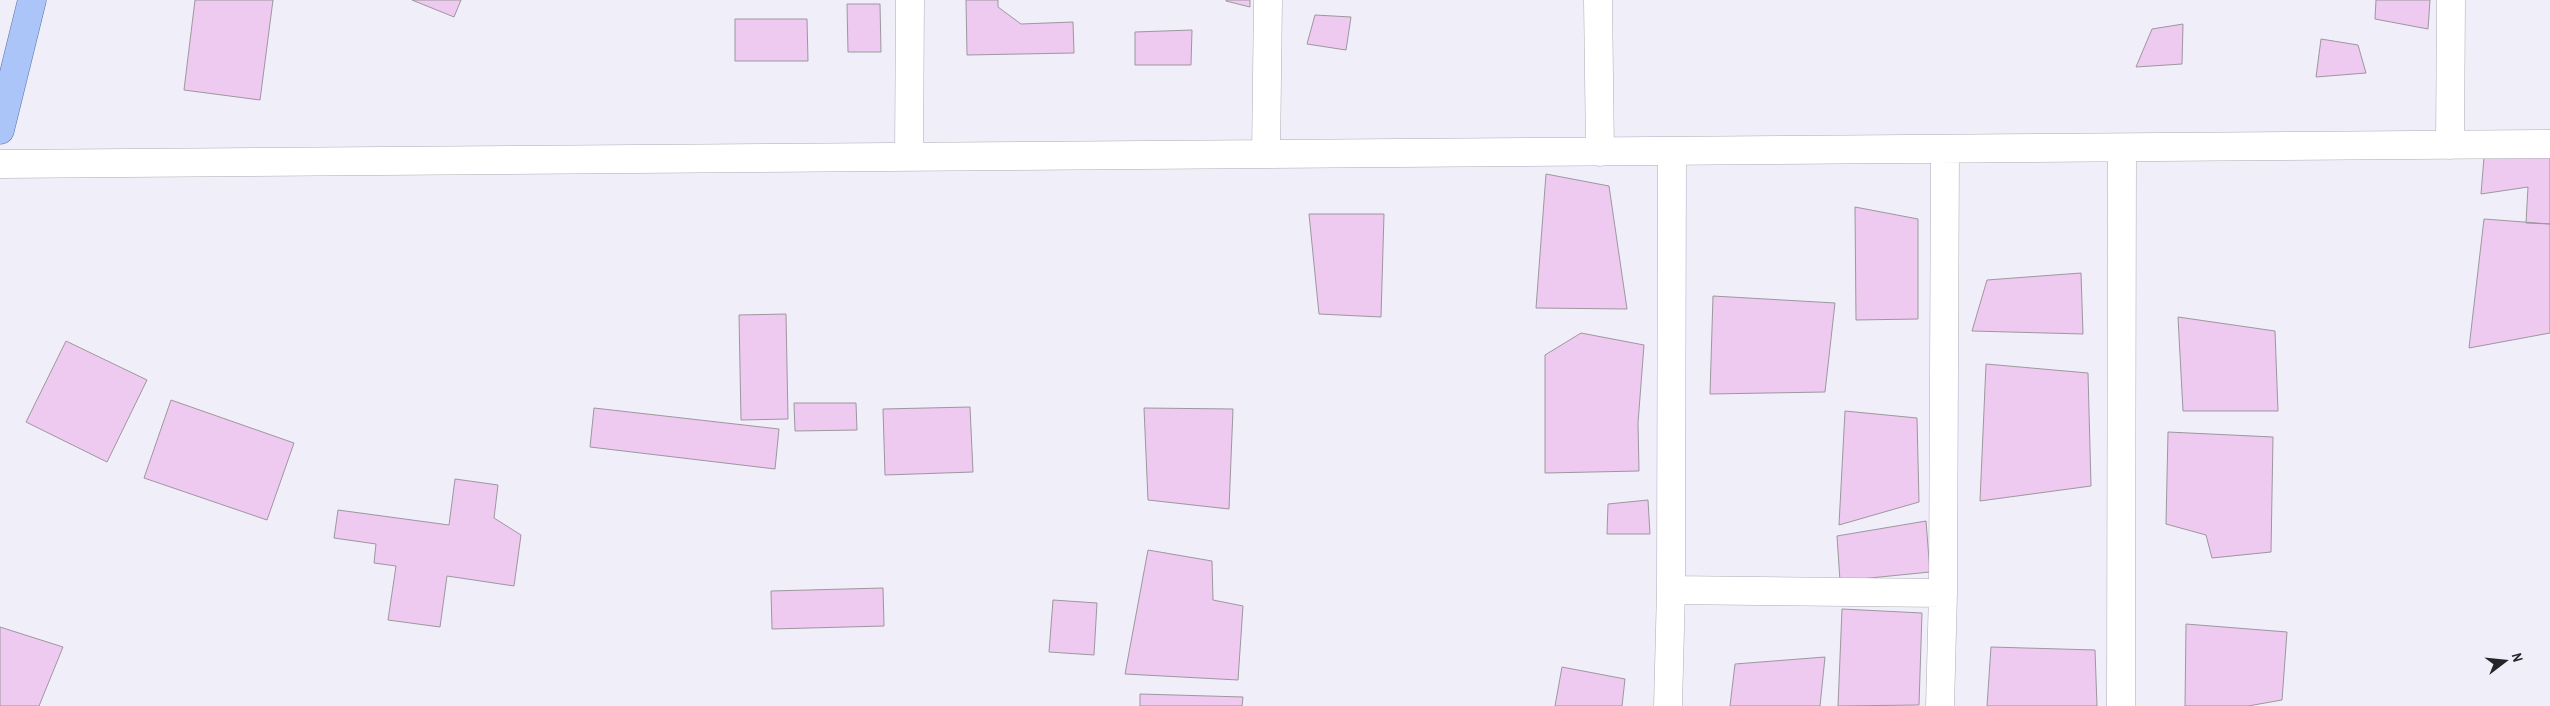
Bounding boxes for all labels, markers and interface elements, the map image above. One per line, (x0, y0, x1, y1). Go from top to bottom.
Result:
north arrow (2480, 636, 2530, 686)
text: N (2508, 651, 2527, 664)

